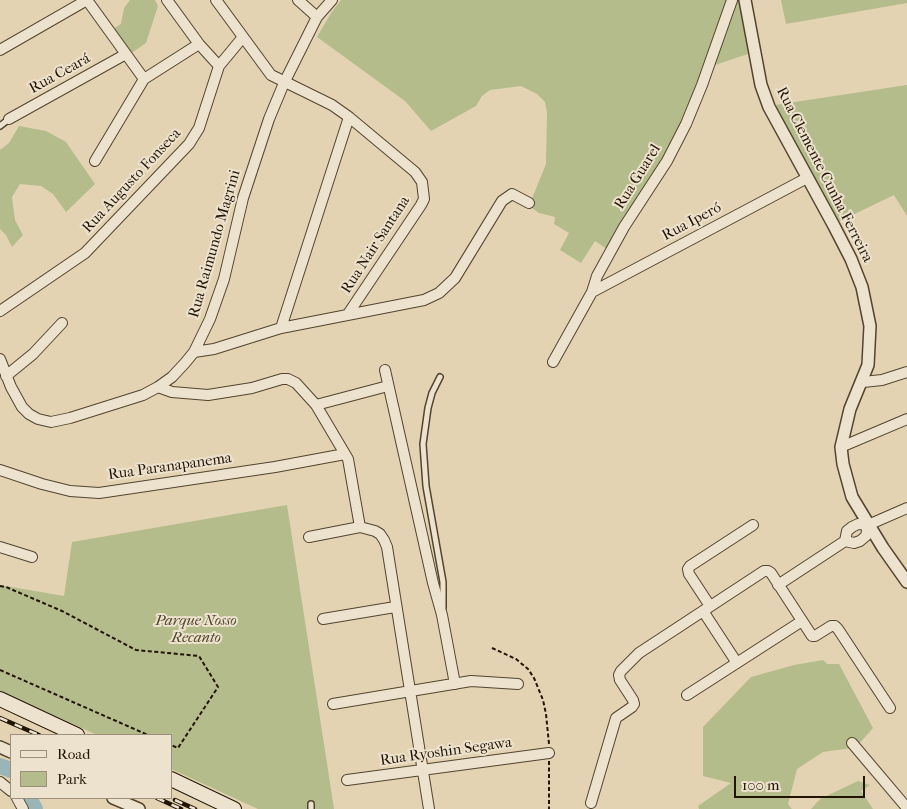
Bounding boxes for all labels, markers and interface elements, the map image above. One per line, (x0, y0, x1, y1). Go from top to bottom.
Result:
street label: Rua Ceará (26, 50, 94, 98)
street label: Rua Clemente Cunha Ferreira (772, 84, 876, 266)
street label: Rua Augusto Fonseca (79, 125, 185, 237)
street label: Rua Guarel (611, 141, 665, 213)
street label: Rua Raimundo Magrini (185, 168, 245, 320)
street label: Rua Nair Santana (338, 193, 414, 297)
street label: Rua Iperó (659, 199, 725, 245)
street label: Rua Paranapanema (107, 449, 233, 485)
park label: Parque Nosso Recanto (155, 612, 237, 647)
legend (10, 734, 172, 799)
street label: Rua Ryoshin Segawa (379, 734, 513, 770)
text: Road (57, 745, 90, 763)
scale bar (737, 766, 868, 798)
text: Park (57, 770, 87, 788)
text: 100 m (742, 776, 780, 794)

